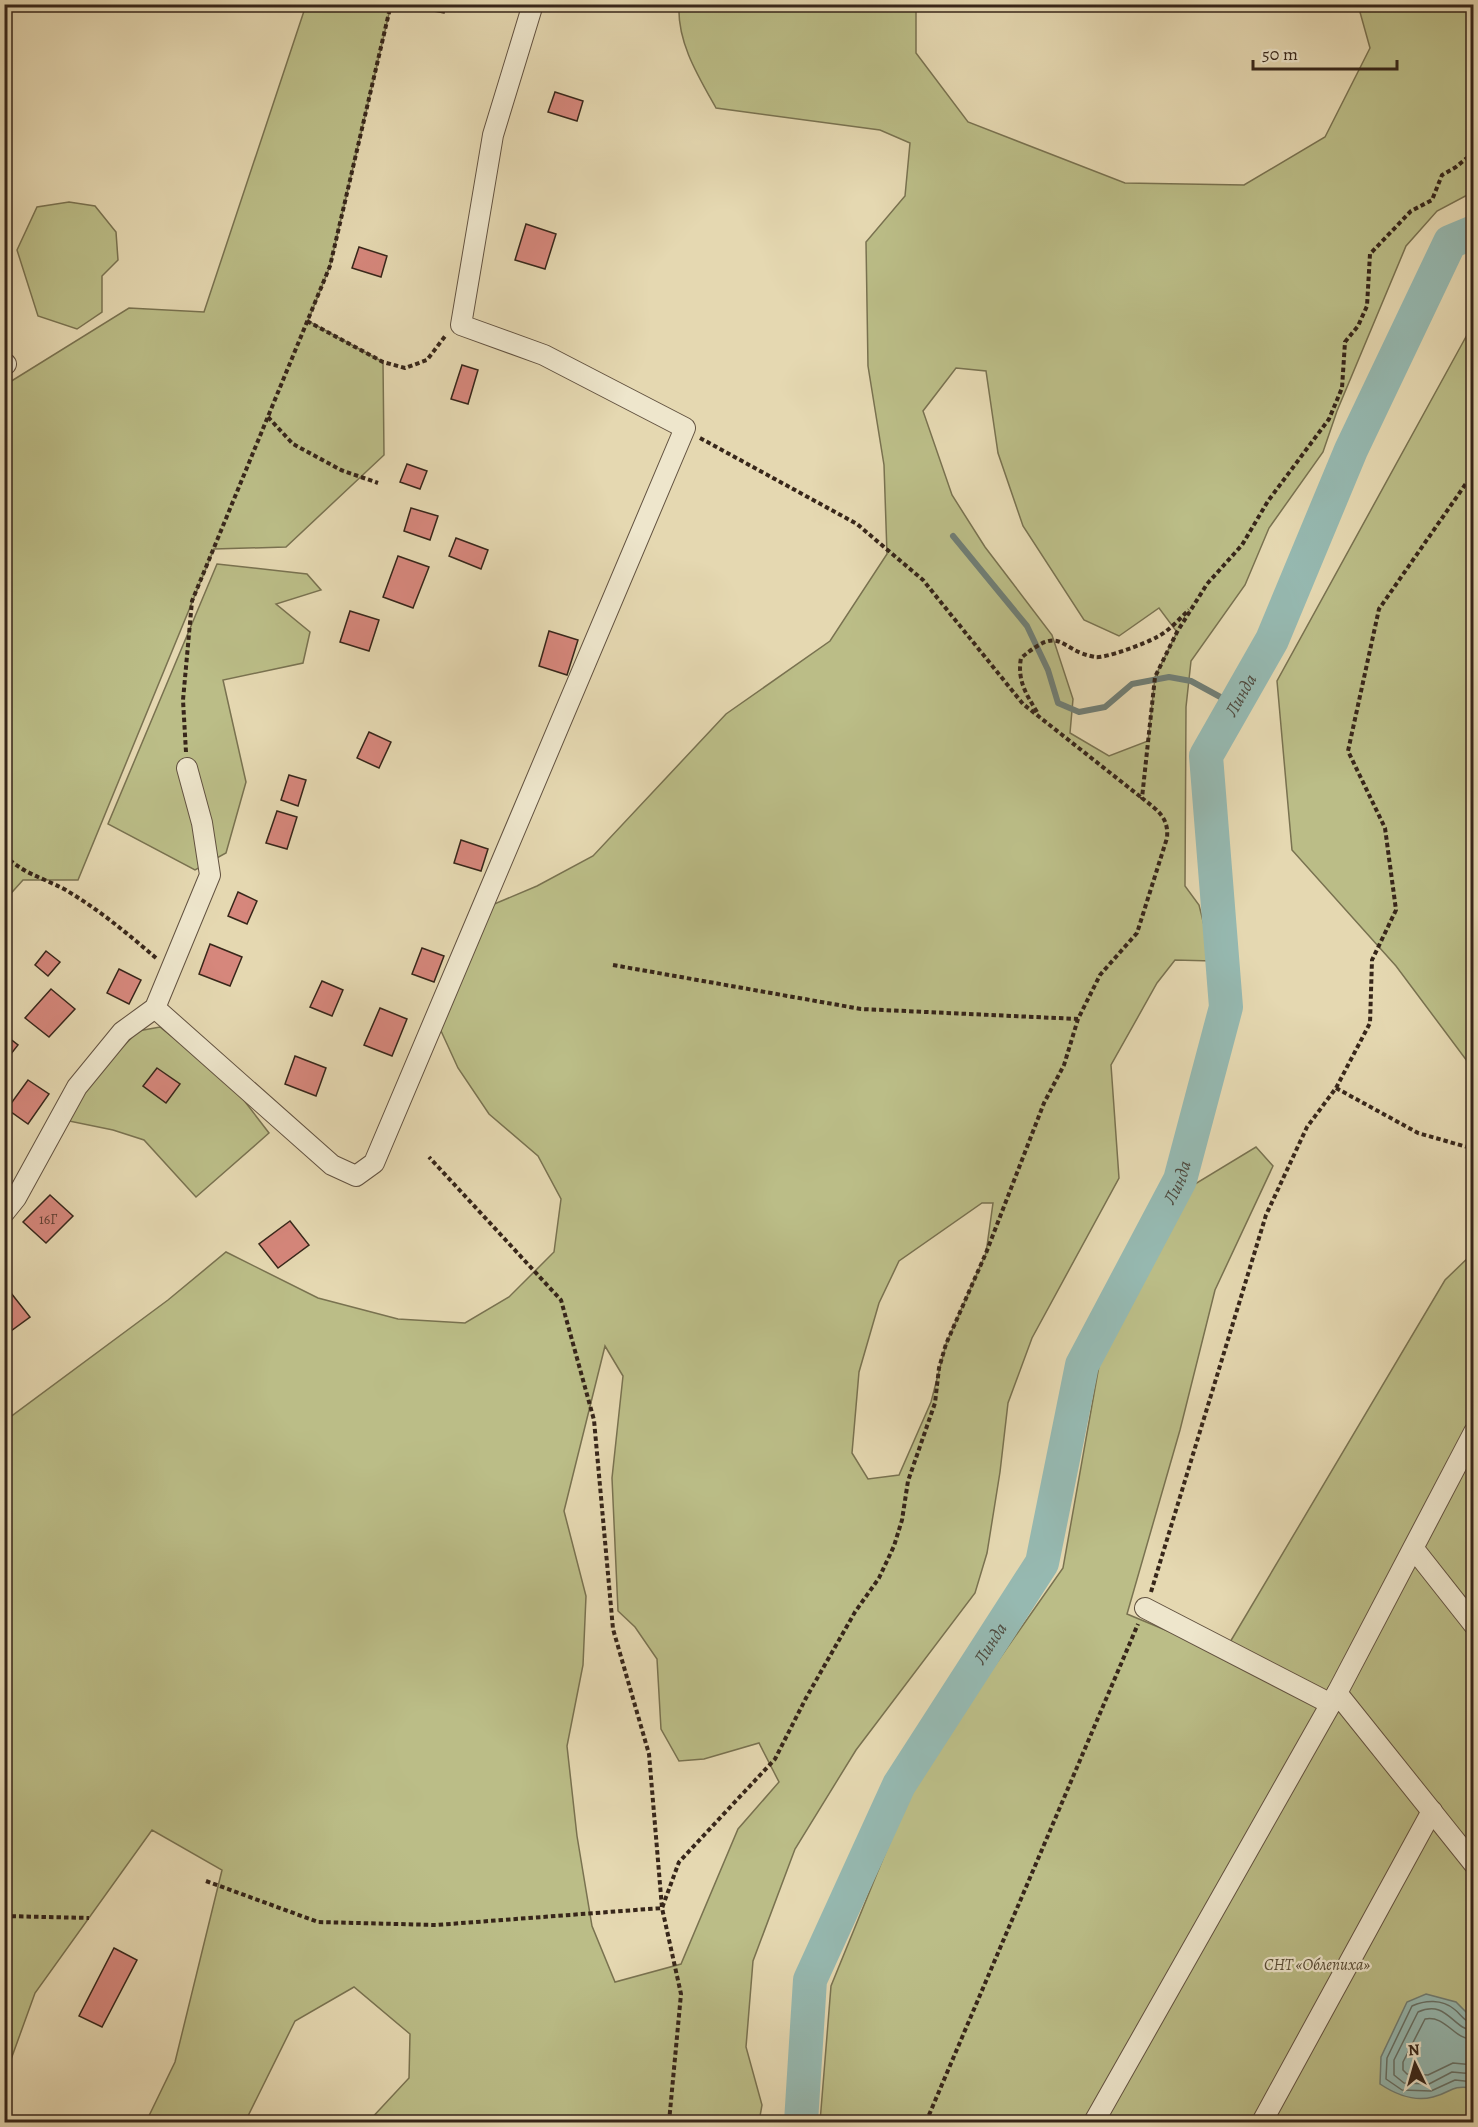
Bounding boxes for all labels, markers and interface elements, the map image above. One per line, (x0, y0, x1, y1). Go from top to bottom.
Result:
scale bar (1253, 33, 1397, 71)
text: 50 m (1262, 42, 1298, 66)
water label: Линда (1219, 669, 1262, 722)
water label: Линда (1157, 1158, 1197, 1209)
house number: 16Г (39, 1210, 57, 1229)
water label: Линда (967, 1618, 1013, 1670)
park label: СНТ «Облепиха» (1264, 1954, 1371, 1976)
north arrow (1385, 2034, 1445, 2094)
text: N (1407, 2039, 1421, 2062)

